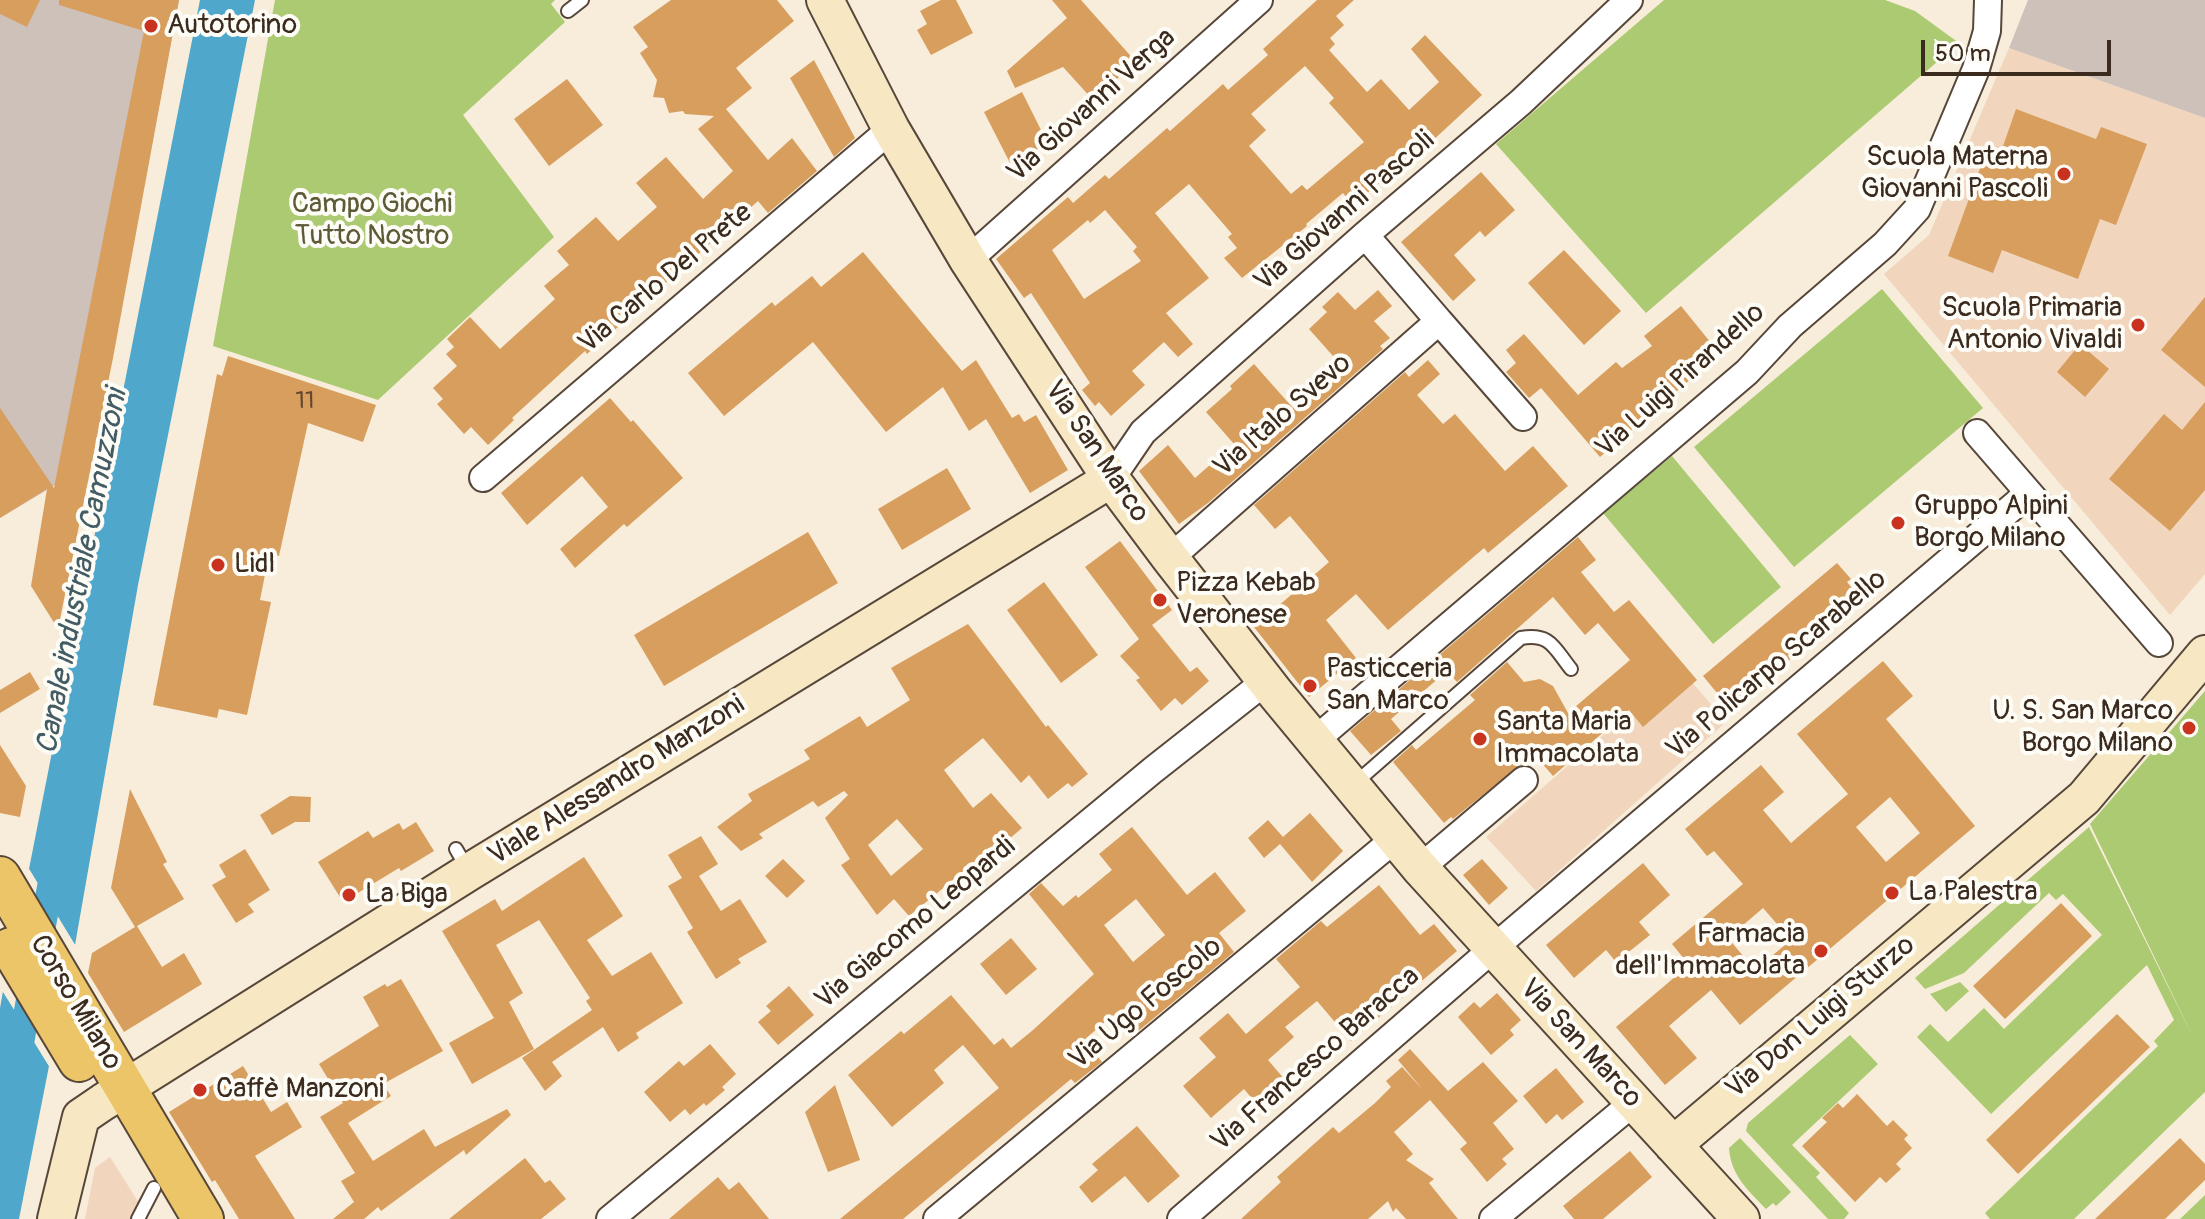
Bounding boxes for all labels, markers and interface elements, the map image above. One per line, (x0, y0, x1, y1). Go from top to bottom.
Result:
place label: Autotorino (167, 9, 297, 43)
marker: Autotorino (142, 17, 160, 35)
street label: Via Giovanni Verga (1001, 22, 1183, 190)
scale bar (1925, 24, 2115, 74)
text: 50 m (1935, 39, 1991, 68)
street label: Via Giovanni Pascoli (1248, 125, 1442, 299)
place label: Scuola Materna Giovanni Pascoli (1861, 141, 2048, 207)
marker: Scuola Materna Giovanni Pascoli (2055, 165, 2073, 183)
park label: Campo Giochi Tutto Nostro (292, 188, 452, 254)
street label: Via Carlo Del Prete (572, 197, 760, 361)
place label: Scuola Primaria Antonio Vivaldi (1941, 292, 2122, 358)
street label: Via Luigi Pirandello (1590, 296, 1772, 466)
marker: Scuola Primaria Antonio Vivaldi (2129, 316, 2147, 334)
street label: Via Italo Svevo (1207, 347, 1359, 485)
street label: Via San Marco (1036, 375, 1156, 529)
water label: Canale industriale Camuzzoni (30, 387, 136, 757)
house number: 11 (296, 388, 314, 416)
place label: Gruppo Alpini Borgo Milano (1914, 490, 2068, 556)
marker: Gruppo Alpini Borgo Milano (1889, 514, 1907, 532)
place label: Lidl (234, 548, 275, 582)
marker: Lidl (209, 556, 227, 574)
street label: Via Policarpo Scarabello (1660, 563, 1894, 767)
place label: Pizza Kebab Veronese (1176, 567, 1316, 633)
marker: Pizza Kebab Veronese (1151, 591, 1169, 609)
place label: Pasticceria San Marco (1326, 653, 1452, 719)
marker: Pasticceria San Marco (1301, 677, 1319, 695)
street label: Viale Alessandro Manzoni (483, 688, 751, 874)
place label: U. S. San Marco Borgo Milano (1992, 695, 2173, 761)
place label: Santa Maria Immacolata (1496, 706, 1639, 772)
marker: U. S. San Marco Borgo Milano (2180, 719, 2198, 737)
marker: Santa Maria Immacolata (1471, 730, 1489, 748)
street label: Via Giacomo Leopardi (809, 830, 1023, 1018)
place label: La Palestra (1908, 876, 2038, 910)
place label: La Biga (365, 878, 448, 912)
marker: La Palestra (1883, 884, 1901, 902)
marker: La Biga (340, 886, 358, 904)
place label: Farmacia dell'Immacolata (1615, 918, 1805, 984)
street label: Corso Milano (22, 929, 128, 1077)
street label: Via Don Luigi Sturzo (1720, 929, 1922, 1107)
street label: Via Ugo Foscolo (1063, 931, 1229, 1077)
marker: Farmacia dell'Immacolata (1812, 942, 1830, 960)
street label: Via Francesco Baracca (1205, 960, 1427, 1160)
street label: Via San Marco (1512, 973, 1648, 1115)
place label: Caffè Manzoni (216, 1073, 384, 1107)
marker: Caffè Manzoni (191, 1081, 209, 1099)

